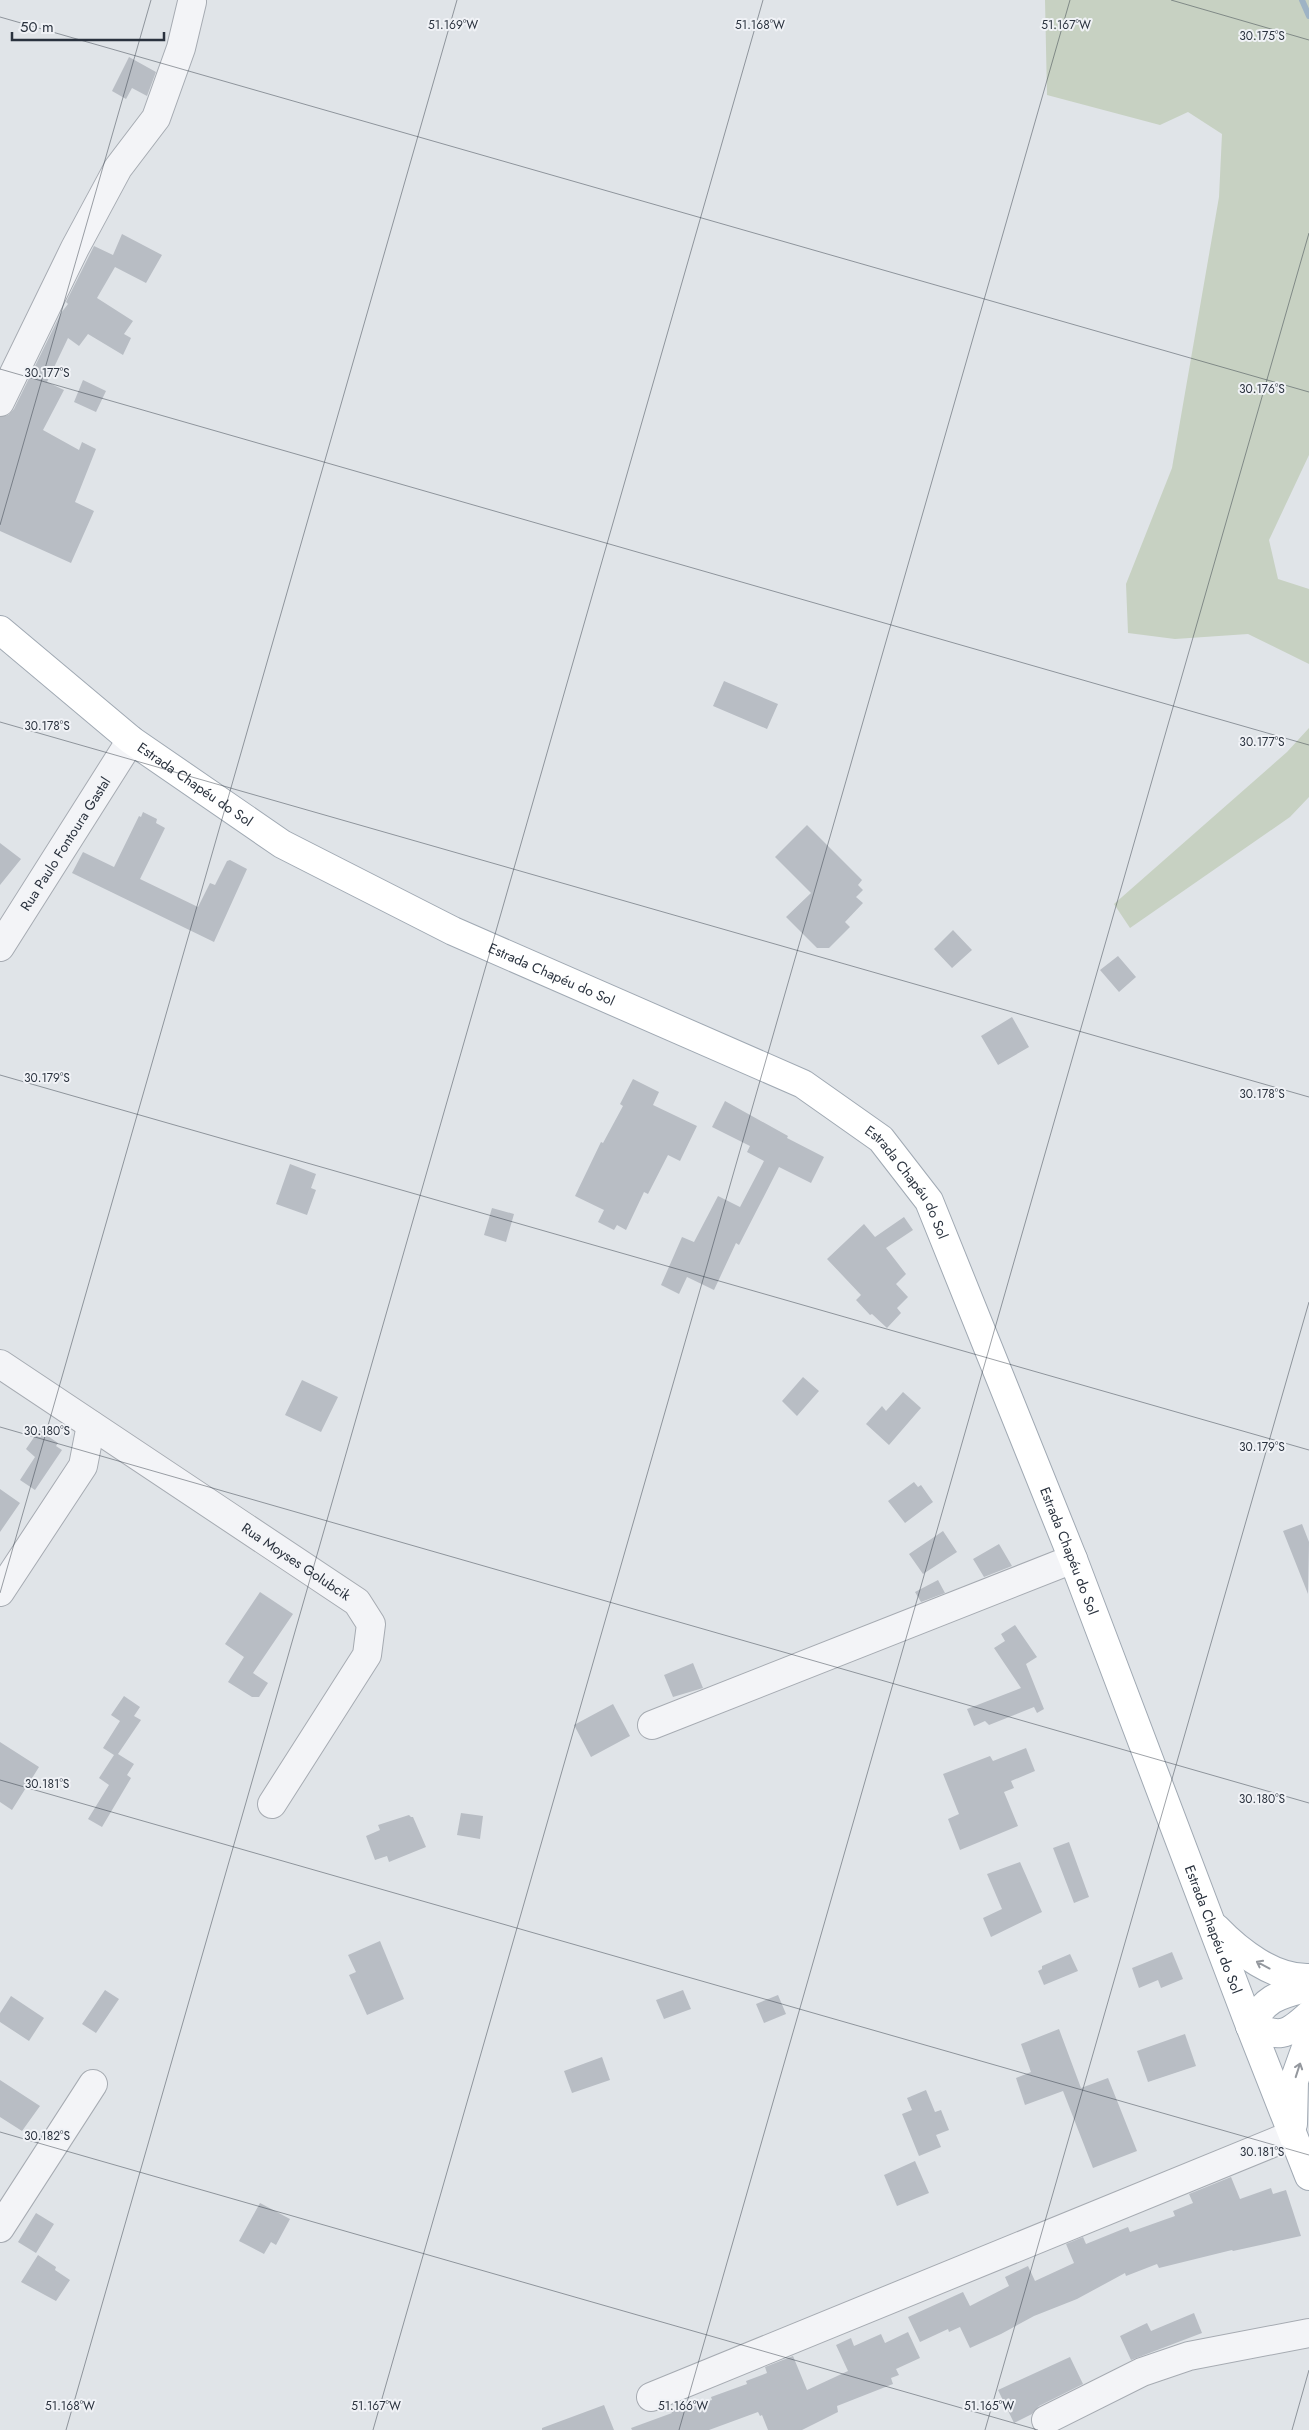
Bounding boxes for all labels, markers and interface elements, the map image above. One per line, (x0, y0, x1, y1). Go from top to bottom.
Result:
scale bar (12, 10, 165, 42)
text: 50 m (20, 16, 54, 38)
text: 51.169°W (428, 16, 478, 34)
text: 51.168°W (735, 16, 785, 34)
text: 51.167°W (1041, 16, 1091, 34)
text: 30.175°S (1239, 27, 1285, 45)
text: 30.177°S (24, 364, 70, 382)
text: 30.176°S (1239, 380, 1285, 398)
text: 30.178°S (24, 717, 70, 735)
text: 30.177°S (1239, 733, 1285, 751)
street label: Estrada Chapéu do Sol (133, 737, 257, 831)
street label: Rua Paulo Fontoura Gastal (15, 773, 115, 915)
street label: Estrada Chapéu do Sol (485, 938, 618, 1011)
text: 30.179°S (24, 1069, 70, 1087)
text: 30.178°S (1239, 1085, 1285, 1103)
street label: Estrada Chapéu do Sol (861, 1121, 953, 1242)
text: 30.180°S (24, 1422, 71, 1440)
text: 30.179°S (1239, 1438, 1285, 1456)
street label: Estrada Chapéu do Sol (1035, 1484, 1103, 1618)
street label: Rua Moyses Golubcik (238, 1518, 355, 1606)
text: 30.181°S (25, 1775, 70, 1793)
text: 30.180°S (1239, 1790, 1286, 1808)
street label: Estrada Chapéu do Sol (1180, 1862, 1247, 1996)
one-way arrow (1255, 1960, 1270, 1970)
one-way arrow (1293, 2062, 1303, 2078)
text: 30.182°S (24, 2127, 70, 2145)
text: 30.181°S (1240, 2143, 1285, 2161)
text: 51.168°W (45, 2397, 95, 2415)
text: 51.167°W (351, 2397, 401, 2415)
text: 51.166°W (658, 2397, 708, 2415)
text: 51.165°W (964, 2397, 1014, 2415)

